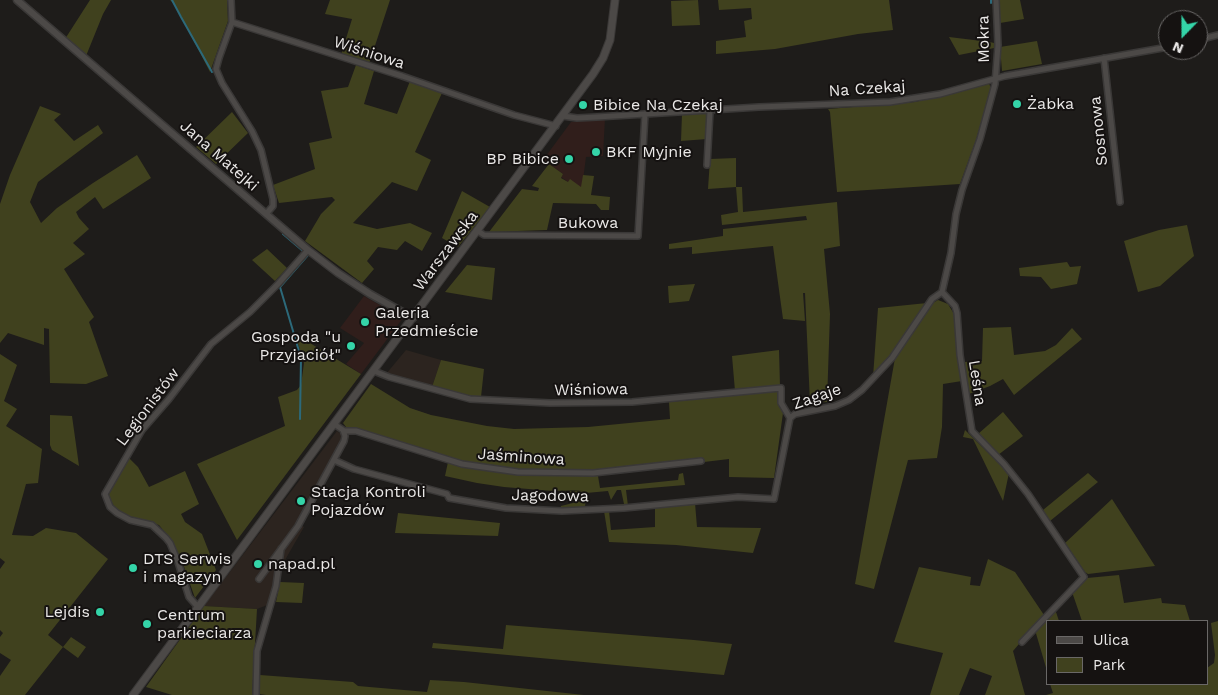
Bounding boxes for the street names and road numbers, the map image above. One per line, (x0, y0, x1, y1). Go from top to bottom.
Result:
street label: Mokra (974, 15, 994, 63)
street label: Wiśniowa (331, 32, 407, 74)
street label: Na Czekaj (828, 77, 906, 101)
street label: Sosnowa (1086, 95, 1112, 167)
street label: Jana Matejki (176, 117, 262, 195)
street label: Warszawska (410, 207, 482, 295)
street label: Bukowa (558, 213, 618, 233)
street label: Leśna (964, 359, 990, 407)
street label: Legionistów (112, 364, 184, 450)
street label: Wiśniowa (554, 380, 628, 400)
street label: Zagaje (790, 380, 844, 414)
street label: Jaśminowa (477, 444, 565, 470)
street label: Jagodowa (511, 486, 589, 506)

